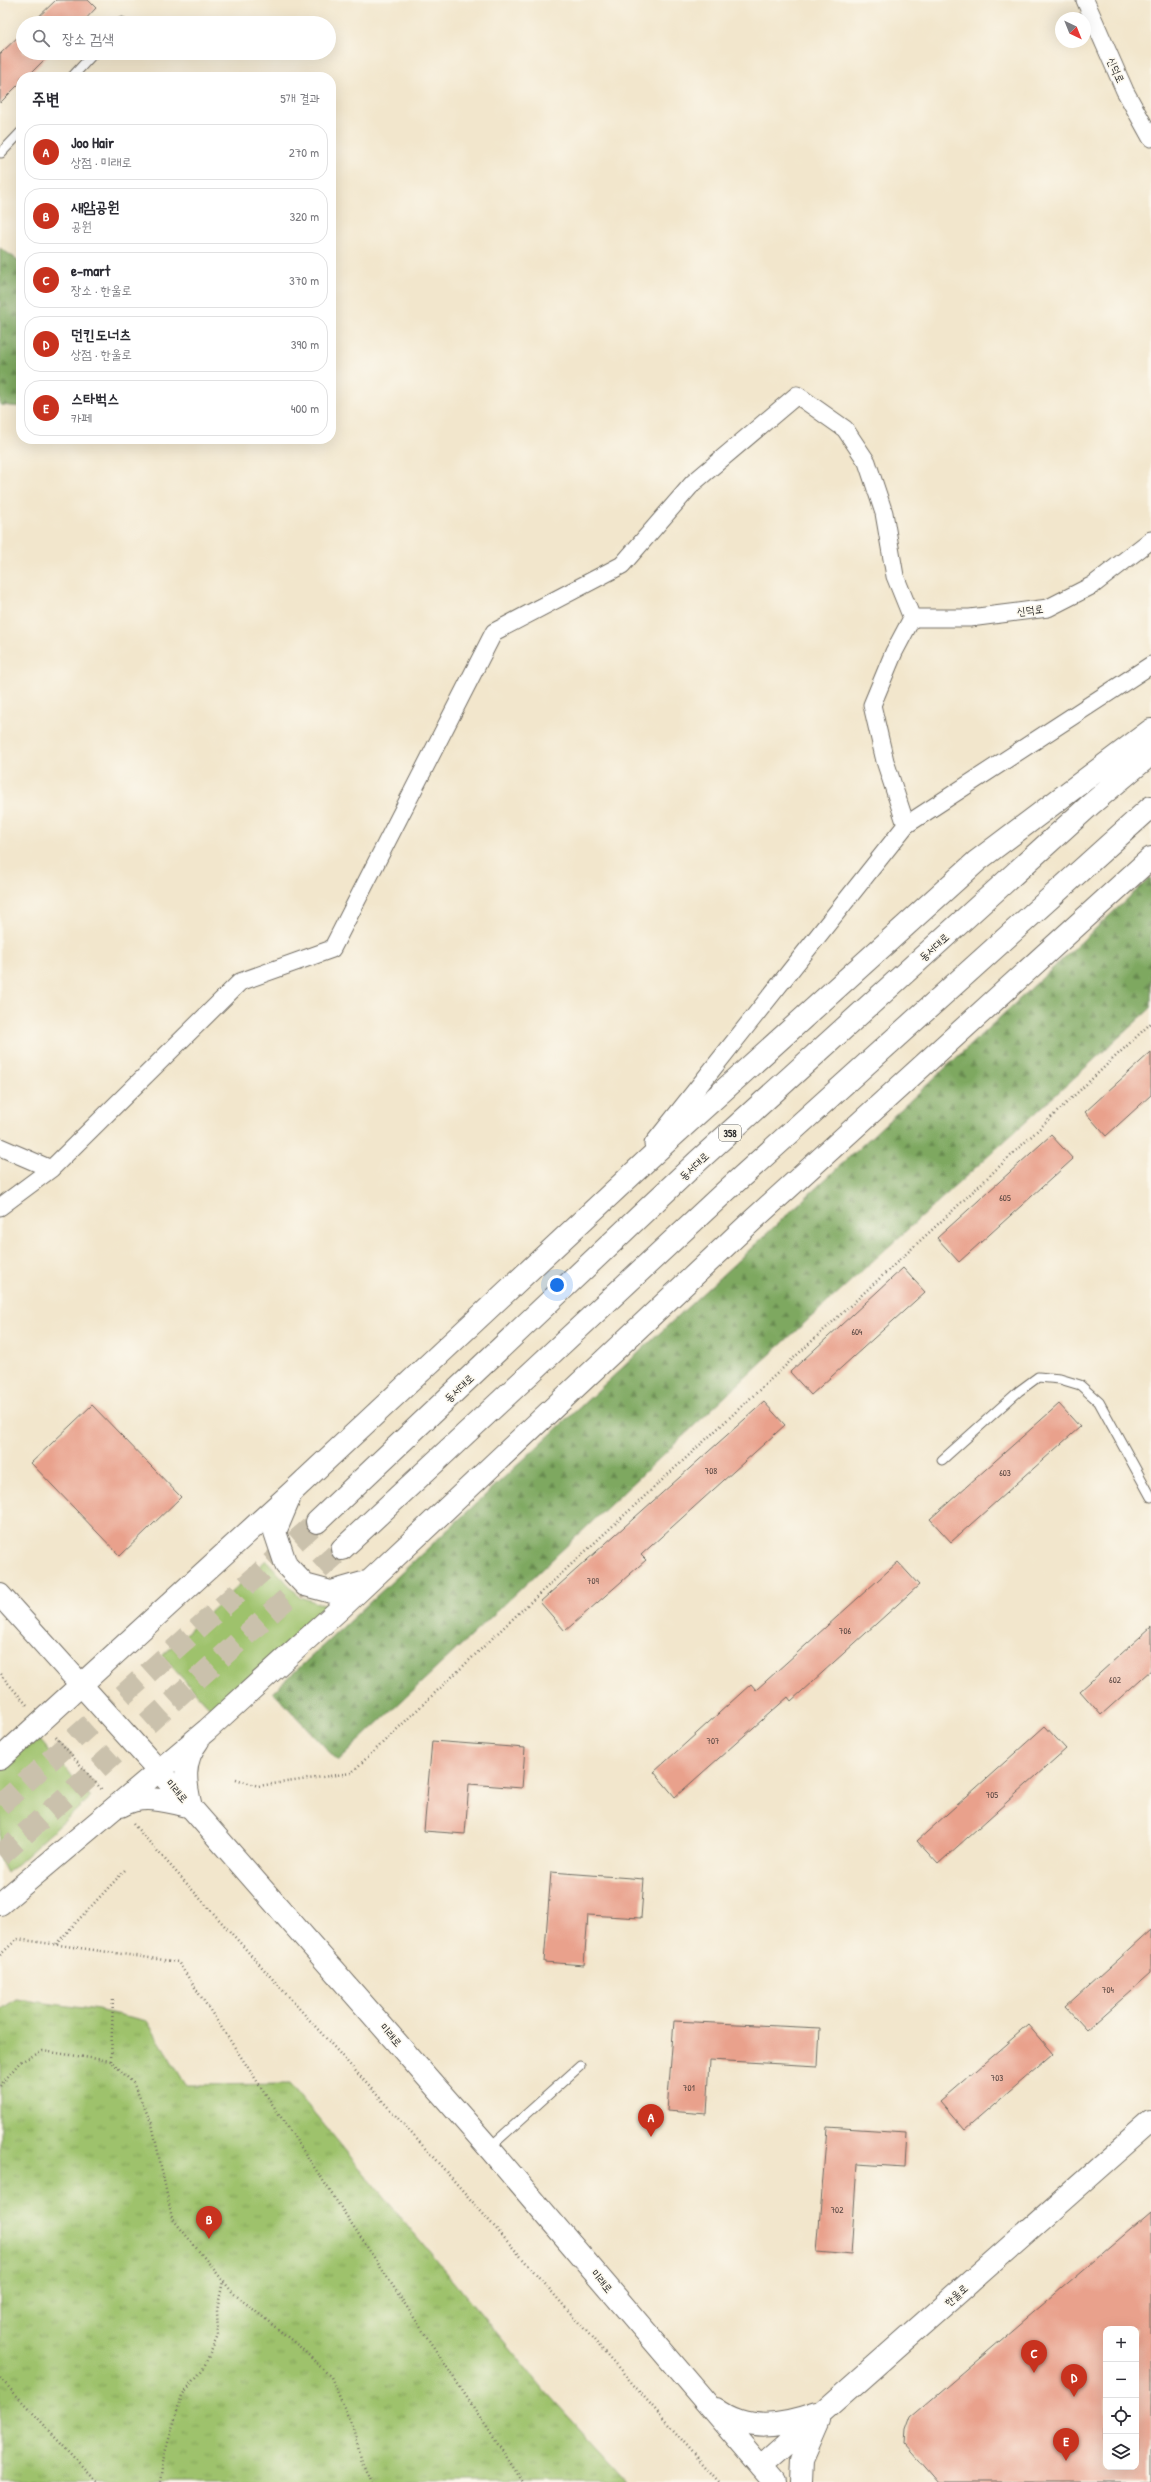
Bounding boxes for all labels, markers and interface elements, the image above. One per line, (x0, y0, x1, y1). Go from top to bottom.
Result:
north arrow (1055, 12, 1091, 48)
search box (16, 16, 336, 60)
icon: search (30, 27, 52, 49)
text: 장소 검색 (62, 28, 114, 49)
street label: 신덕로 (1104, 55, 1128, 85)
text: 주변 (32, 87, 59, 110)
text: 5개 결과 (280, 89, 320, 107)
text: Joo Hair (71, 132, 114, 153)
text: A (43, 143, 49, 161)
text: 270 m (289, 143, 319, 161)
text: 상점 · 미래로 (71, 153, 132, 171)
text: 새암공원 (71, 196, 119, 217)
text: B (43, 207, 49, 225)
text: 320 m (289, 207, 319, 225)
text: 공원 (71, 217, 92, 235)
text: e-mart (71, 260, 110, 281)
text: C (42, 271, 50, 289)
text: 370 m (289, 271, 319, 289)
text: 장소 · 한울로 (71, 281, 132, 299)
text: 던킨도너츠 (71, 324, 131, 345)
text: D (43, 335, 49, 353)
text: 390 m (291, 335, 319, 353)
text: 상점 · 한울로 (71, 345, 132, 363)
text: 스타벅스 (71, 388, 119, 409)
text: E (43, 399, 49, 417)
text: 400 m (291, 399, 319, 417)
text: 카페 (71, 409, 92, 427)
street label: 신덕로 (1016, 601, 1044, 619)
street label: 동서대로 (916, 930, 952, 964)
road number: 358 (719, 1125, 741, 1141)
street label: 동서대로 (676, 1149, 712, 1183)
house number: 605 (999, 1192, 1011, 1204)
your location (547, 1275, 567, 1295)
house number: 604 (852, 1326, 863, 1338)
street label: 동서대로 (441, 1371, 477, 1405)
house number: 708 (705, 1465, 717, 1477)
house number: 603 (999, 1467, 1011, 1479)
house number: 709 (587, 1575, 600, 1587)
house number: 706 (839, 1625, 851, 1637)
house number: 602 (1109, 1674, 1122, 1686)
house number: 707 (707, 1735, 720, 1747)
street label: 미래로 (163, 1776, 191, 1806)
house number: 705 (986, 1789, 998, 1801)
house number: 704 (1102, 1984, 1115, 1996)
street label: 미래로 (377, 2020, 405, 2050)
house number: 703 (991, 2072, 1003, 2084)
house number: 701 (683, 2082, 695, 2094)
pin: A (638, 2104, 664, 2137)
house number: 702 (831, 2204, 844, 2216)
pin: B (196, 2206, 222, 2239)
street label: 미래로 (588, 2266, 616, 2296)
street label: 한울로 (941, 2281, 971, 2309)
map controls (1103, 2326, 1139, 2470)
button: + (1103, 2326, 1139, 2362)
pin: C (1021, 2340, 1047, 2373)
button: − (1103, 2362, 1139, 2398)
pin: D (1061, 2364, 1087, 2397)
button: locate (1103, 2398, 1139, 2434)
pin: E (1053, 2428, 1079, 2461)
button: layers (1103, 2434, 1139, 2470)

